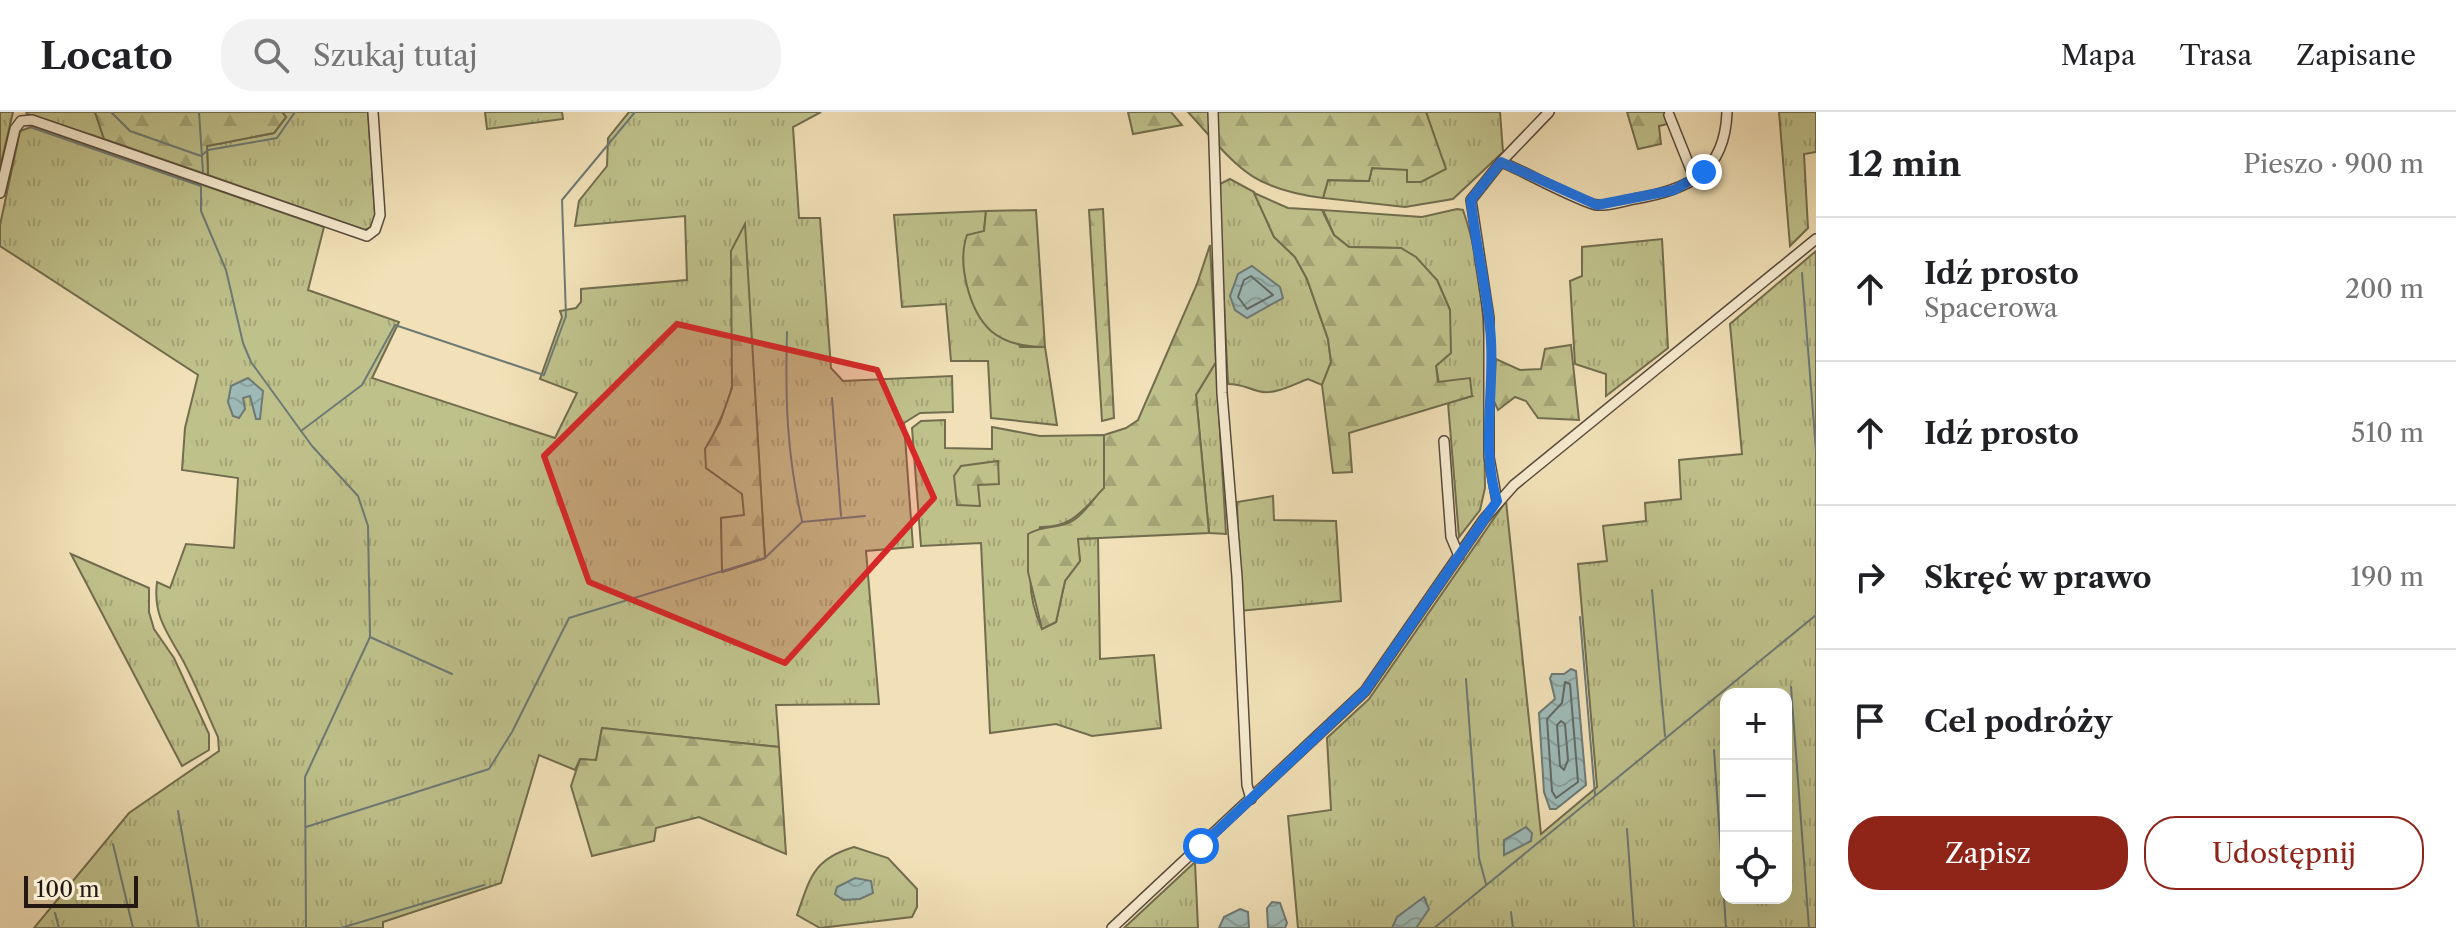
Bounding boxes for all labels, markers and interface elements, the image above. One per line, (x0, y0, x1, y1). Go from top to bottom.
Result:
search box (221, 19, 781, 91)
text: Locato (40, 32, 173, 79)
icon: search (249, 33, 293, 77)
text: Szukaj tutaj (313, 37, 478, 74)
text: Mapa (2061, 38, 2136, 72)
text: Trasa (2180, 38, 2252, 72)
text: Zapisane (2296, 38, 2416, 72)
text: 12 min (1848, 143, 1961, 185)
text: Pieszo · 900 m (2243, 148, 2424, 180)
route end (1686, 154, 1722, 190)
text: Idź prosto (1924, 255, 2079, 292)
icon: ahead (1848, 267, 1892, 311)
text: 200 m (2345, 273, 2424, 305)
text: Spacerowa (1924, 292, 2058, 324)
icon: ahead (1848, 411, 1892, 455)
text: Idź prosto (1924, 415, 2079, 452)
text: 510 m (2351, 417, 2424, 449)
icon: right (1848, 555, 1892, 599)
text: Skręć w prawo (1924, 559, 2152, 596)
text: 190 m (2350, 561, 2424, 593)
map controls (1720, 688, 1792, 904)
button: + (1720, 688, 1792, 760)
icon: arrive (1848, 699, 1892, 743)
text: Cel podróży (1924, 703, 2112, 740)
button: − (1720, 760, 1792, 832)
button: Zapisz (1848, 816, 2128, 890)
button: Udostępnij (2144, 816, 2424, 890)
route start (1183, 828, 1219, 864)
button: locate (1720, 832, 1792, 904)
scale bar (24, 872, 138, 908)
text: 100 m (36, 876, 99, 903)

